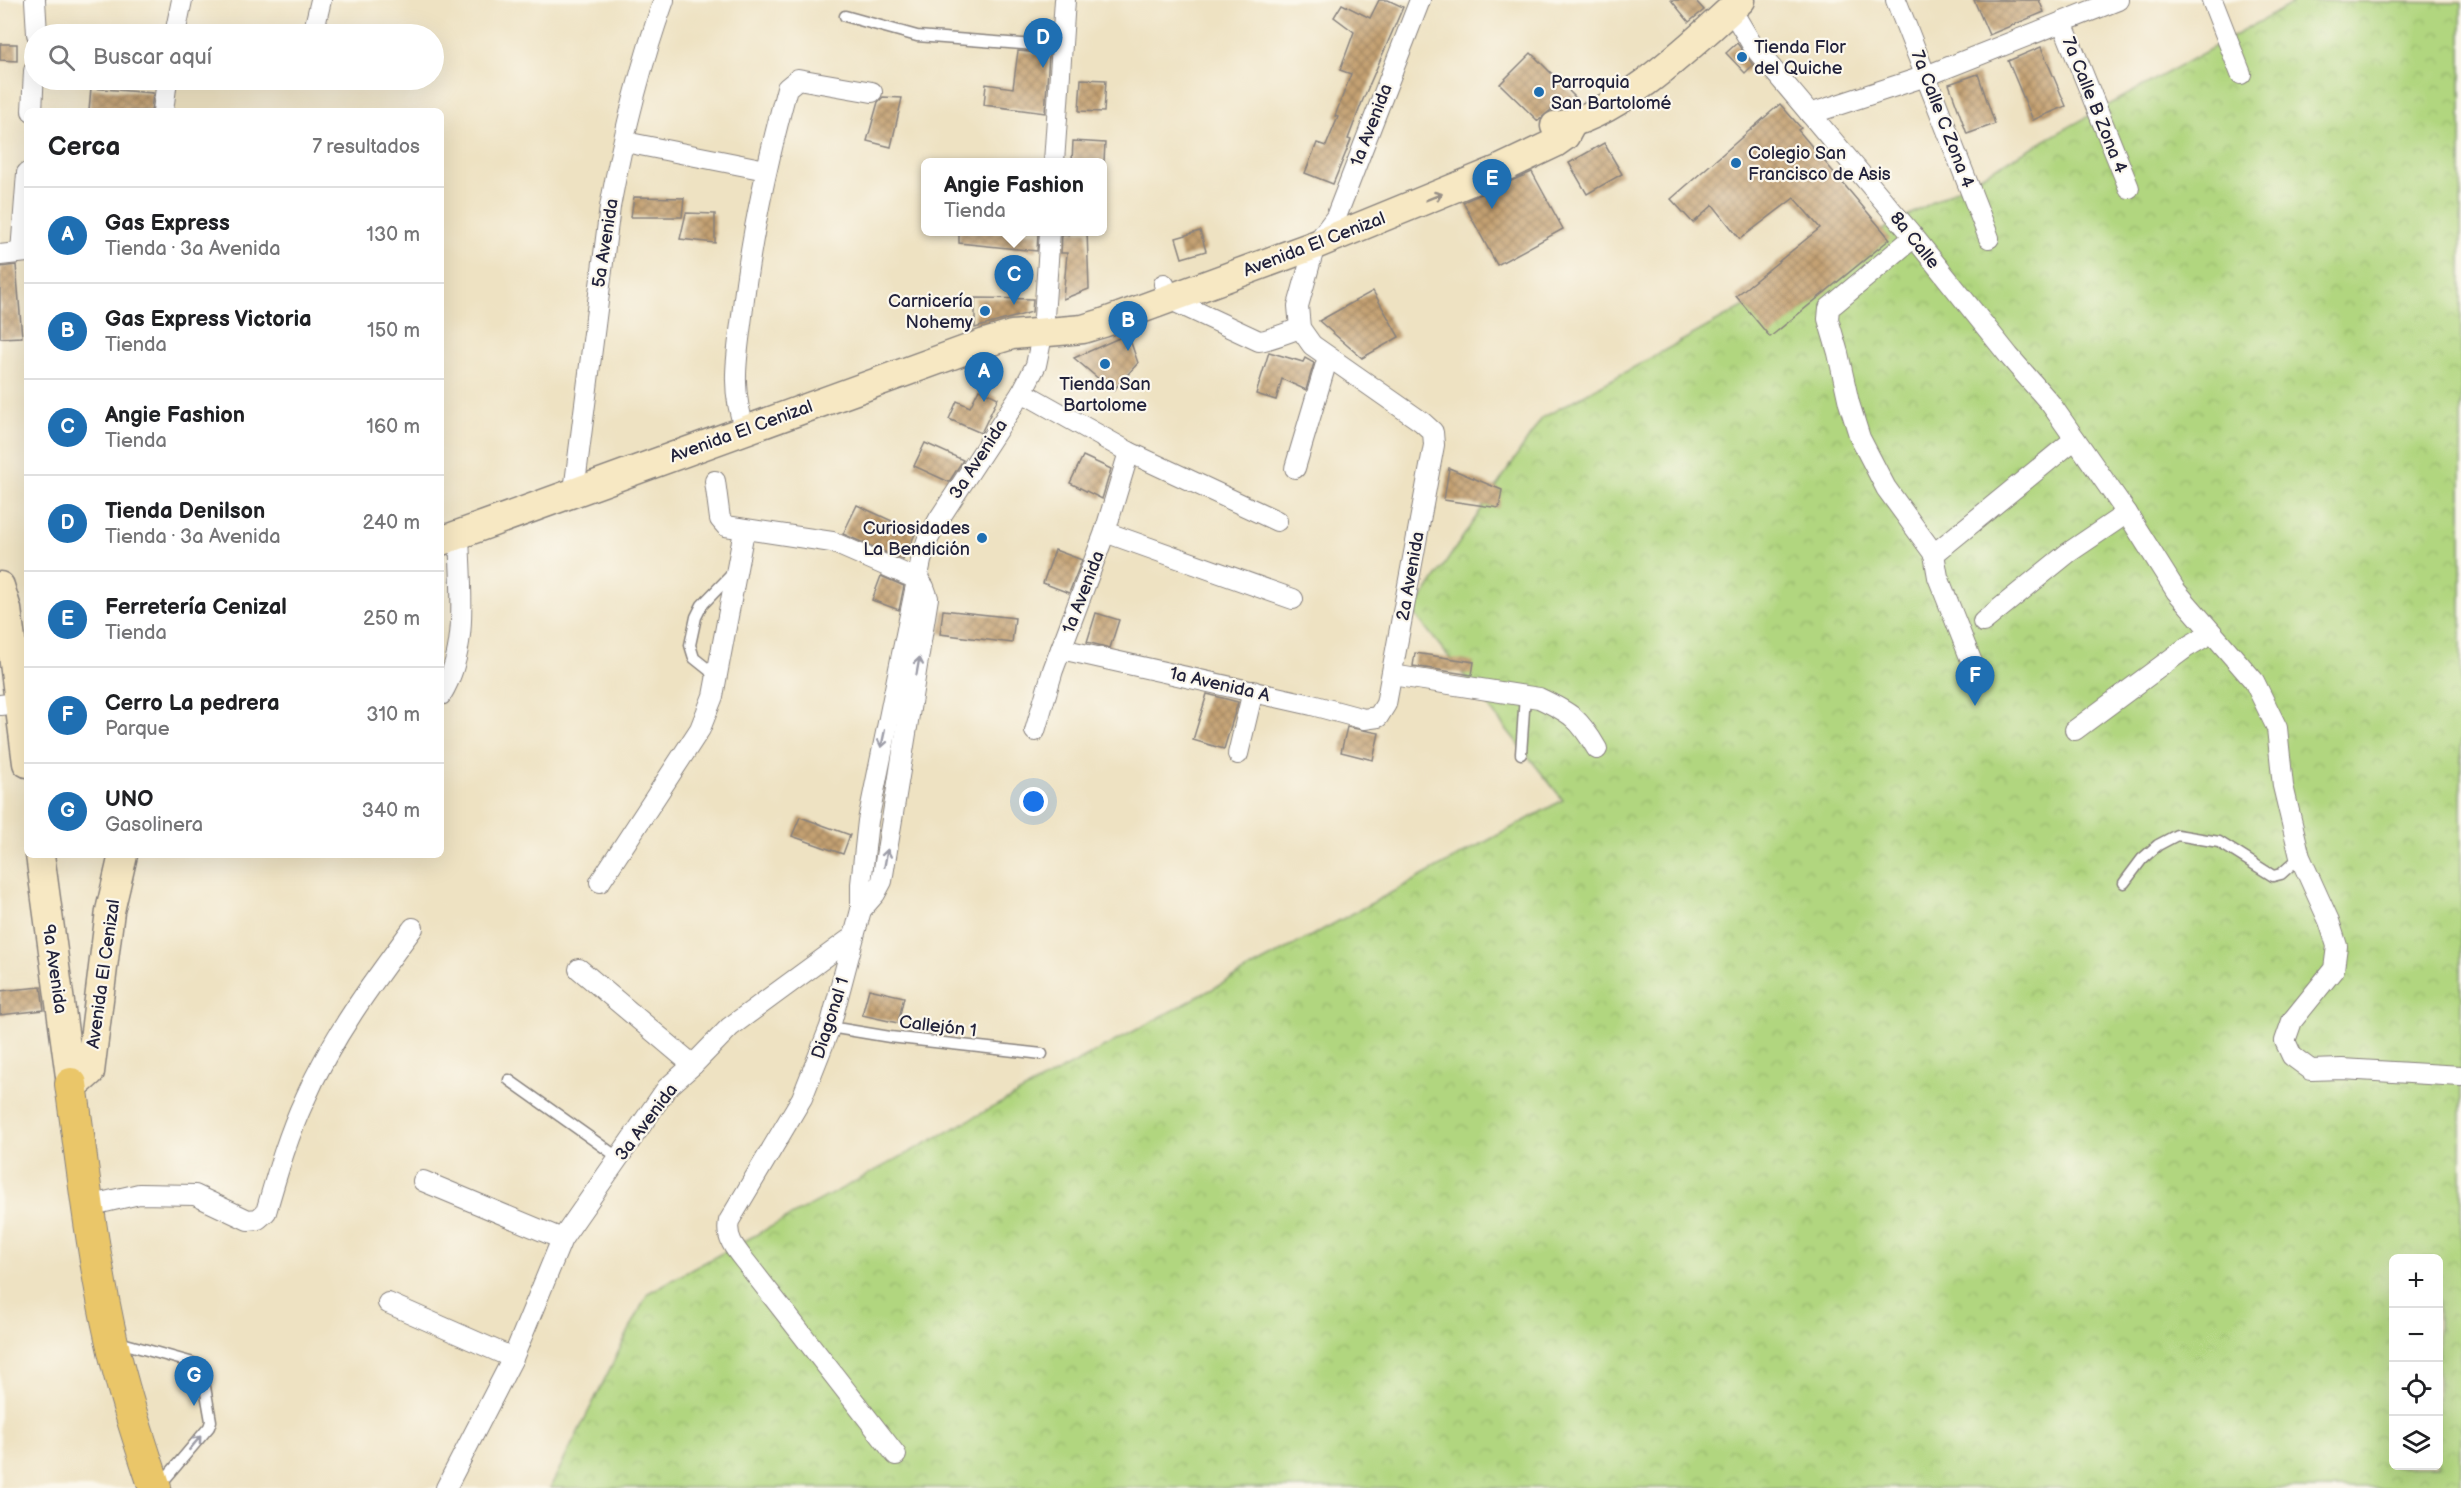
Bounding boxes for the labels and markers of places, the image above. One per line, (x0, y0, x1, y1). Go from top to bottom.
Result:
pin: D (1024, 19, 1062, 68)
place label: Tienda Flor del Quiche (1754, 37, 1846, 79)
marker: Tienda Flor del Quiche (1735, 50, 1749, 64)
place label: Parroquia San Bartolomé (1551, 72, 1672, 114)
marker: Parroquia San Bartolomé (1532, 85, 1546, 99)
place label: Colegio San Francisco de Asis (1748, 143, 1891, 185)
marker: Colegio San Francisco de Asis (1729, 156, 1743, 170)
pin: E (1472, 160, 1512, 209)
pin: C (994, 256, 1034, 305)
place label: Carnicería Nohemy (888, 291, 974, 333)
pin: B (1108, 302, 1148, 351)
marker: Carnicería Nohemy (978, 304, 992, 318)
pin: A (964, 352, 1004, 402)
marker: Tienda San Bartolome (1098, 357, 1112, 371)
place label: Tienda San Bartolome (1059, 374, 1151, 416)
place label: Curiosidades La Bendición (863, 518, 970, 560)
marker: Curiosidades La Bendición (975, 531, 989, 545)
pin: F (1956, 656, 1994, 706)
pin: G (174, 1356, 214, 1406)

